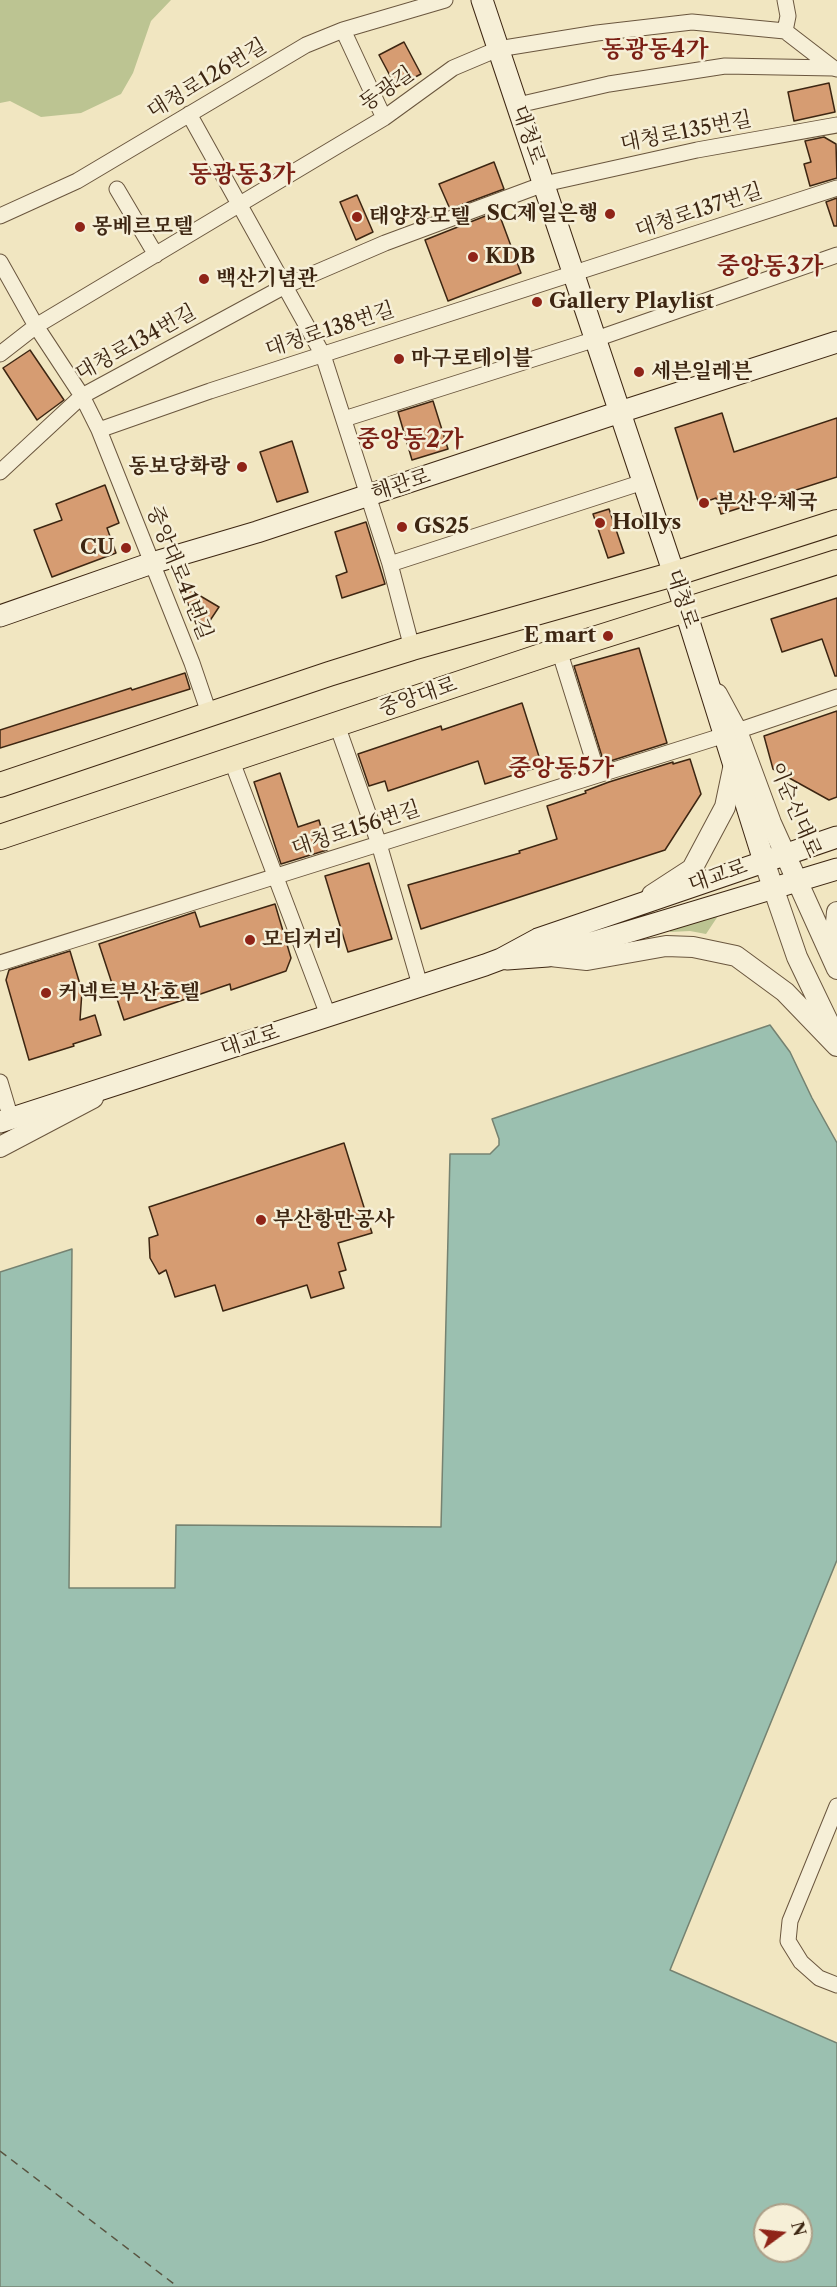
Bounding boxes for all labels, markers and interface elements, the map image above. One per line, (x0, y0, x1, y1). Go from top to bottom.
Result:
street label: 대청로126번길 (143, 34, 271, 124)
district label: 동광동4가 (602, 36, 708, 64)
street label: 동광길 (355, 61, 419, 117)
street label: 대청로 (506, 102, 550, 168)
street label: 대청로135번길 (618, 107, 754, 157)
district label: 동광동3가 (189, 161, 295, 189)
street label: 대청로137번길 (632, 179, 766, 243)
place label: SC제일은행 (487, 201, 598, 227)
place label: 태양장모텔 (369, 204, 470, 230)
marker: SC제일은행 (603, 207, 617, 221)
marker: 태양장모텔 (350, 210, 364, 224)
place label: 몽베르모텔 (92, 214, 193, 240)
marker: 몽베르모텔 (73, 220, 87, 234)
place label: KDB (485, 244, 535, 270)
marker: KDB (466, 250, 480, 264)
district label: 중앙동3가 (717, 253, 823, 281)
place label: 백산기념관 (216, 266, 317, 292)
marker: 백산기념관 (197, 272, 211, 286)
place label: Gallery Playlist (549, 289, 714, 315)
marker: Gallery Playlist (530, 295, 544, 309)
street label: 대청로138번길 (262, 297, 398, 363)
street label: 대청로134번길 (71, 300, 201, 386)
place label: 마구로테이블 (411, 346, 533, 372)
marker: 마구로테이블 (392, 352, 406, 366)
place label: 세븐일레븐 (651, 359, 752, 385)
marker: 세븐일레븐 (632, 365, 646, 379)
district label: 중앙동2가 (357, 426, 463, 454)
place label: 동보당화랑 (129, 454, 230, 480)
marker: 동보당화랑 (235, 460, 249, 474)
street label: 해관로 (368, 464, 434, 506)
place label: 부산우체국 (716, 490, 817, 516)
marker: 부산우체국 (697, 496, 711, 510)
street label: 중앙대로41번길 (141, 502, 217, 644)
place label: Hollys (612, 510, 681, 536)
place label: GS25 (414, 514, 469, 540)
marker: Hollys (593, 516, 607, 530)
marker: GS25 (395, 520, 409, 534)
place label: CU (80, 535, 114, 561)
marker: CU (119, 541, 133, 555)
street label: 대청로 (661, 566, 703, 632)
place label: E mart (524, 623, 596, 649)
marker: E mart (601, 629, 615, 643)
street label: 중앙대로 (376, 672, 460, 722)
district label: 중앙동5가 (508, 755, 614, 783)
street label: 이순신대로 (764, 758, 826, 862)
street label: 대청로156번길 (288, 796, 424, 862)
street label: 대교로 (685, 854, 751, 898)
place label: 모티커리 (262, 927, 343, 953)
marker: 모티커리 (243, 933, 257, 947)
place label: 커넥트부산호텔 (58, 980, 200, 1006)
marker: 커넥트부산호텔 (39, 986, 53, 1000)
street label: 대교로 (217, 1020, 283, 1062)
place label: 부산항만공사 (273, 1207, 395, 1233)
marker: 부산항만공사 (254, 1213, 268, 1227)
north arrow (753, 2203, 813, 2263)
text: N (787, 2220, 810, 2238)

